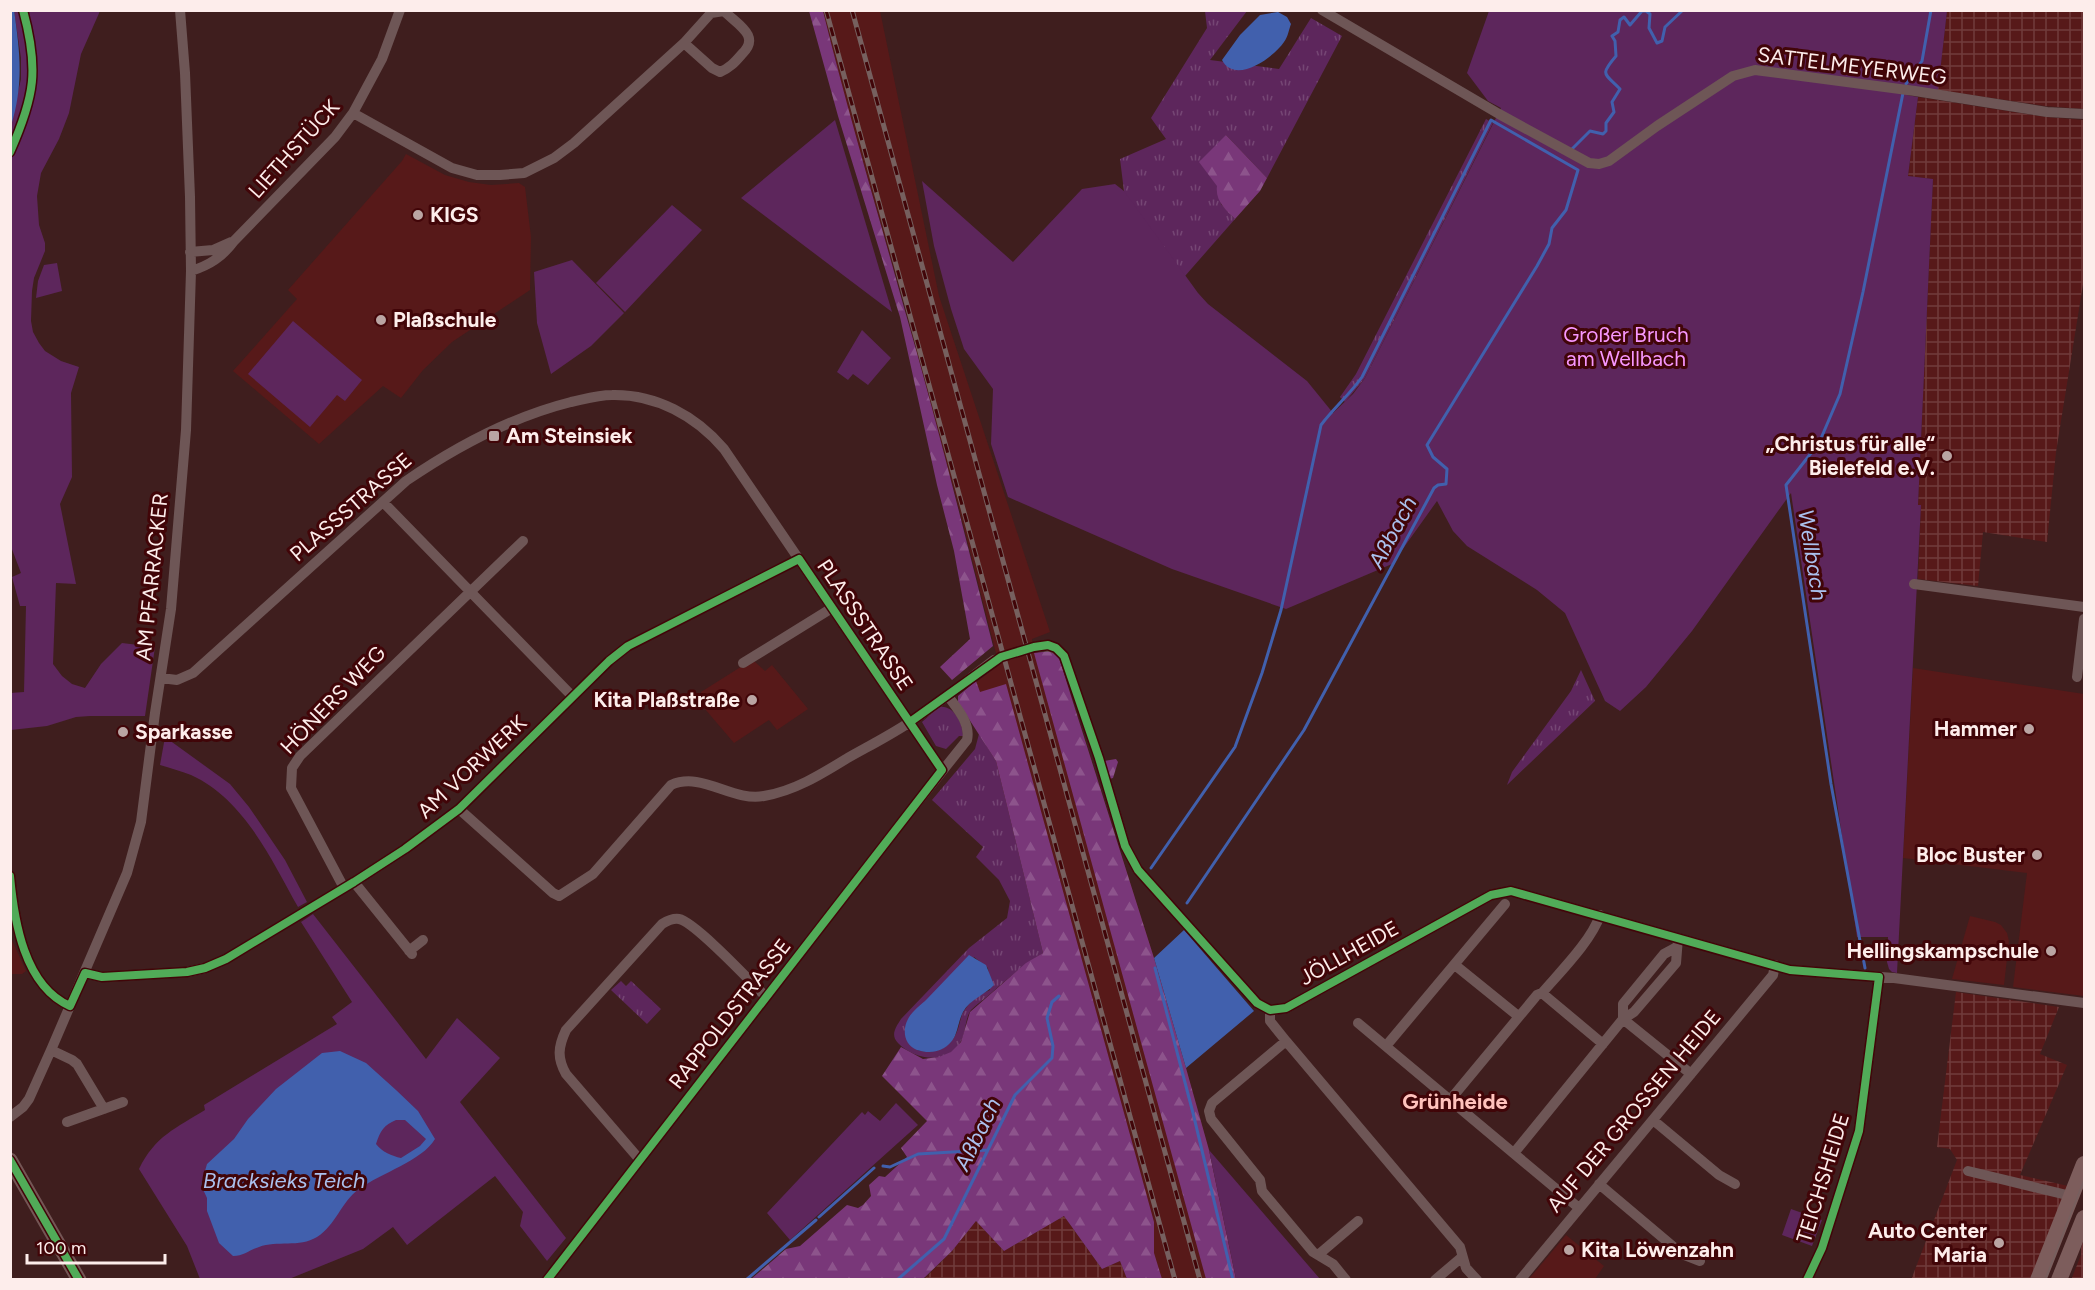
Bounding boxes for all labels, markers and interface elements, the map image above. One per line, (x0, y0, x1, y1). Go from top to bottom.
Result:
street label: SATTELMEYERWEG (1756, 41, 1948, 90)
street label: LIETHSTÜCK (243, 94, 344, 203)
place label: KIGS (430, 202, 478, 227)
marker: KIGS (411, 208, 425, 222)
place label: Plaßschule (393, 307, 497, 332)
marker: Plaßschule (374, 313, 388, 327)
park label: Großer Bruch am Wellbach (1563, 322, 1689, 371)
place label: Am Steinsiek (506, 423, 633, 448)
marker: Am Steinsiek (487, 429, 501, 443)
place label: „Christus für alle“ Bielefeld e.V. (1766, 431, 1935, 480)
street label: PLASSSTRASSE (285, 447, 417, 566)
marker: „Christus für alle“ Bielefeld e.V. (1940, 449, 1954, 463)
street label: AM PFARRACKER (130, 492, 173, 662)
water label: Aßbach (1362, 492, 1423, 574)
water label: Wellbach (1792, 507, 1833, 603)
street label: PLASSSTRASSE (812, 554, 919, 695)
street label: HÖNERS WEG (275, 640, 390, 759)
place label: Kita Plaßstraße (593, 687, 740, 712)
marker: Kita Plaßstraße (745, 693, 759, 707)
street label: AM VORWERK (412, 710, 531, 823)
place label: Hammer (1934, 716, 2017, 741)
place label: Sparkasse (135, 719, 233, 744)
marker: Hammer (2022, 722, 2036, 736)
marker: Sparkasse (116, 725, 130, 739)
place label: Bloc Buster (1916, 842, 2025, 867)
marker: Bloc Buster (2030, 848, 2044, 862)
street label: JÖLLHEIDE (1295, 915, 1403, 990)
street label: RAPPOLDSTRASSE (663, 934, 796, 1094)
place label: Hellingskampschule (1847, 938, 2039, 963)
marker: Hellingskampschule (2044, 944, 2058, 958)
street label: AUF DER GROSSEN HEIDE (1542, 1004, 1726, 1217)
district label: Grünheide (1402, 1088, 1508, 1115)
water label: Aßbach (948, 1093, 1007, 1176)
street label: TEICHSHEIDE (1791, 1110, 1854, 1246)
water label: Bracksieks Teich (203, 1167, 365, 1194)
place label: Auto Center Maria (1868, 1218, 1987, 1267)
scale bar (27, 1227, 165, 1265)
marker: Auto Center Maria (1992, 1236, 2006, 1250)
text: 100 m (36, 1237, 86, 1259)
place label: Kita Löwenzahn (1581, 1237, 1734, 1262)
marker: Kita Löwenzahn (1562, 1243, 1576, 1257)

